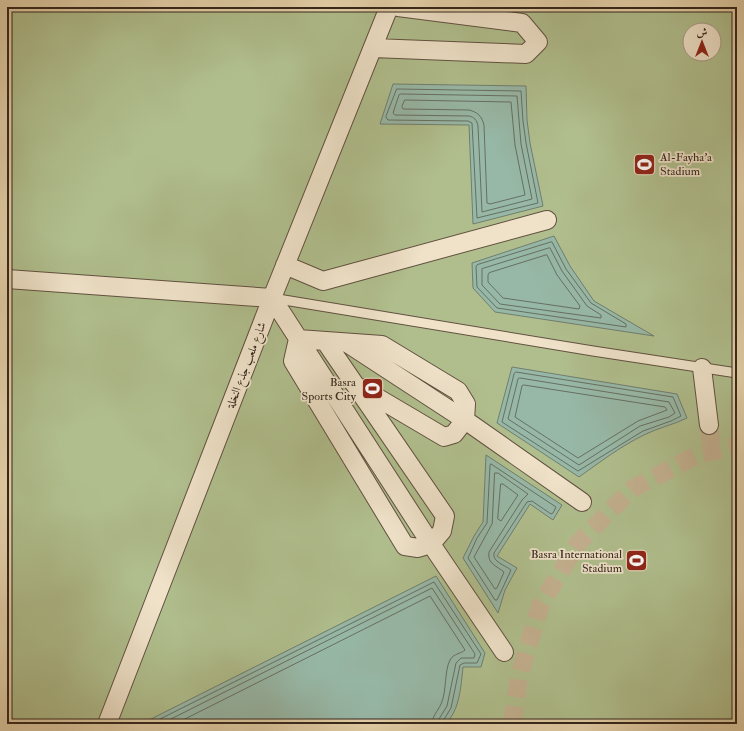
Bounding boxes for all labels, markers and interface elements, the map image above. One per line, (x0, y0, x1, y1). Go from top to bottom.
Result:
north arrow (682, 22, 722, 62)
text: ش (697, 26, 708, 39)
place label: Al-Fayha'a Stadium (659, 150, 713, 179)
sports icon: Al-Fayha'a Stadium (632, 151, 658, 177)
street label: شارع ملعب جذع النخلة (223, 320, 273, 412)
place label: Basra Sports City (302, 375, 357, 404)
sports icon: Basra Sports City (359, 376, 385, 402)
place label: Basra International Stadium (531, 547, 623, 576)
sports icon: Basra International Stadium (624, 548, 650, 574)

